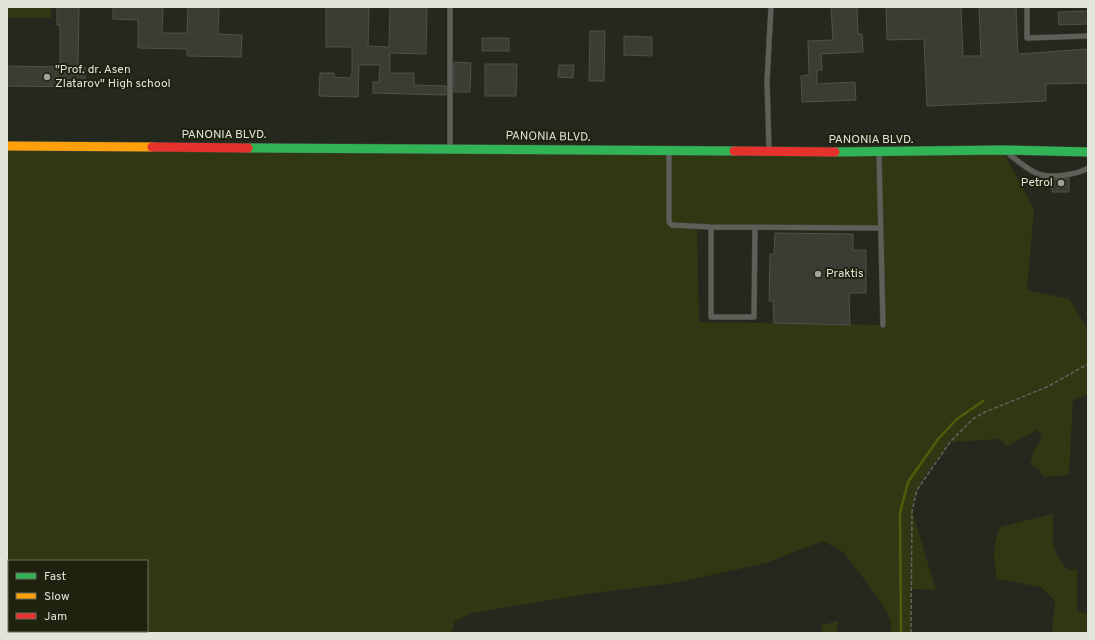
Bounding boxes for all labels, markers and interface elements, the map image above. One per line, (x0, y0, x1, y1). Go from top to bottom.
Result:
place label: "Prof. dr. Asen Zlatarov" High school (55, 62, 171, 92)
marker: "Prof. dr. Asen Zlatarov" High school (42, 72, 52, 82)
street label: PANONIA BLVD. (182, 127, 267, 143)
street label: PANONIA BLVD. (505, 128, 591, 146)
street label: PANONIA BLVD. (829, 132, 914, 148)
place label: Petrol (1021, 175, 1053, 191)
marker: Petrol (1056, 178, 1066, 188)
place label: Praktis (826, 266, 864, 282)
marker: Praktis (813, 269, 823, 279)
legend (8, 560, 148, 632)
text: Fast (44, 569, 66, 585)
text: Slow (44, 589, 70, 605)
text: Jam (44, 609, 67, 625)

